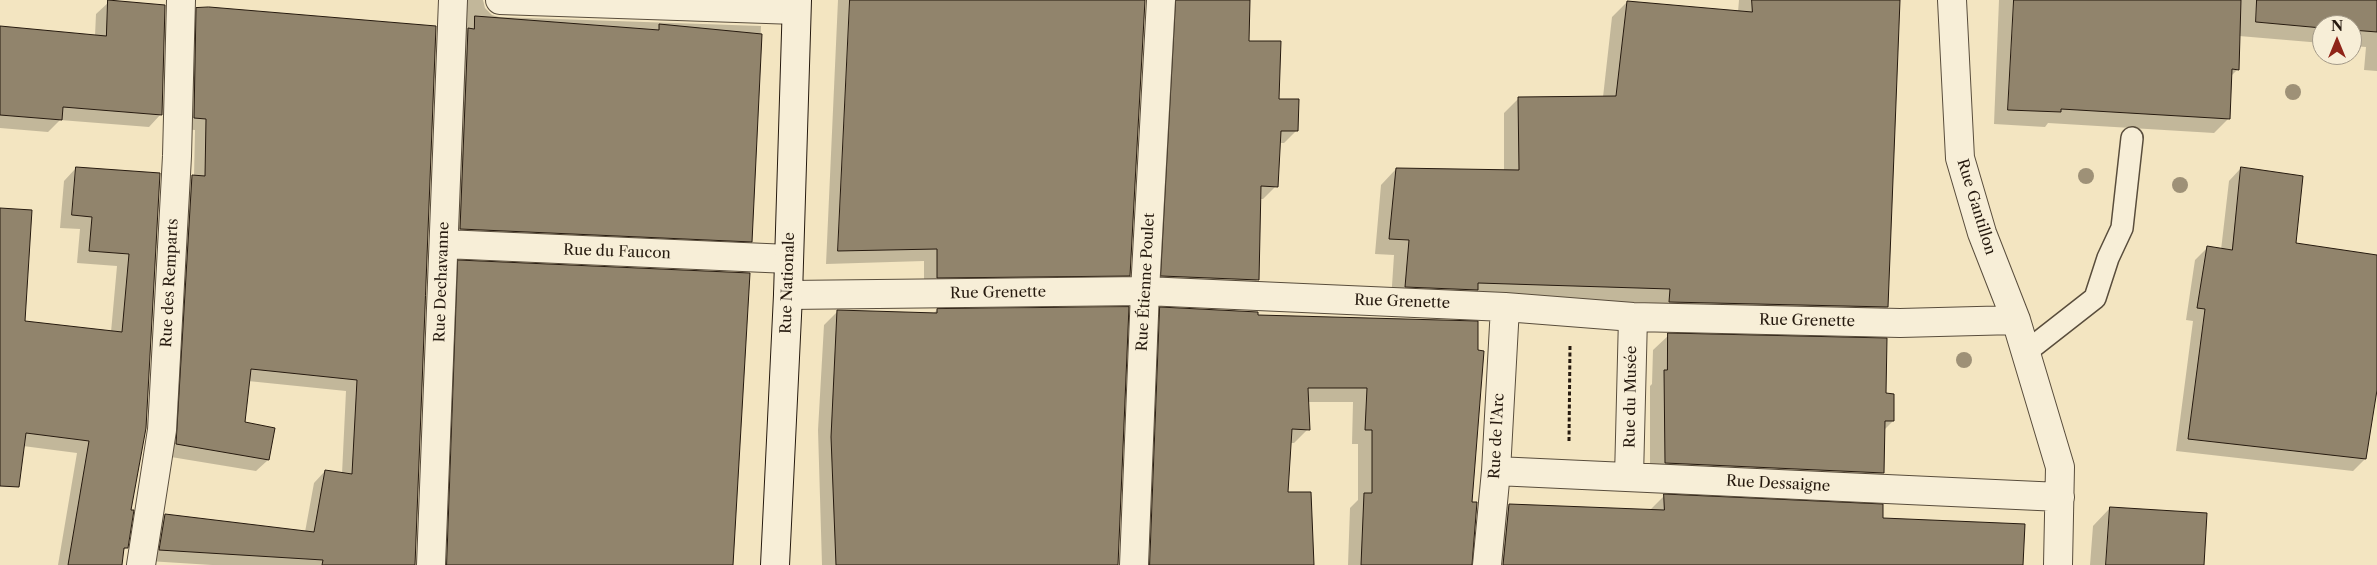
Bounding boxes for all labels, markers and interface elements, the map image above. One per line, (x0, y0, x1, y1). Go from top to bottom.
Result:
north arrow (2312, 15, 2362, 65)
text: N (2331, 17, 2343, 35)
street label: Rue Gantillon (1953, 157, 1999, 257)
street label: Rue Étienne Poulet (1133, 212, 1159, 352)
street label: Rue des Remparts (158, 218, 182, 348)
street label: Rue Dechavanne (431, 221, 453, 343)
street label: Rue Nationale (777, 232, 799, 334)
street label: Rue du Faucon (563, 241, 671, 263)
street label: Rue Grenette (950, 283, 1046, 303)
street label: Rue Grenette (1354, 291, 1450, 313)
street label: Rue Grenette (1759, 311, 1855, 331)
street label: Rue du Musée (1621, 346, 1641, 448)
street label: Rue de l'Arc (1486, 393, 1508, 479)
street label: Rue Dessaigne (1725, 472, 1831, 496)

